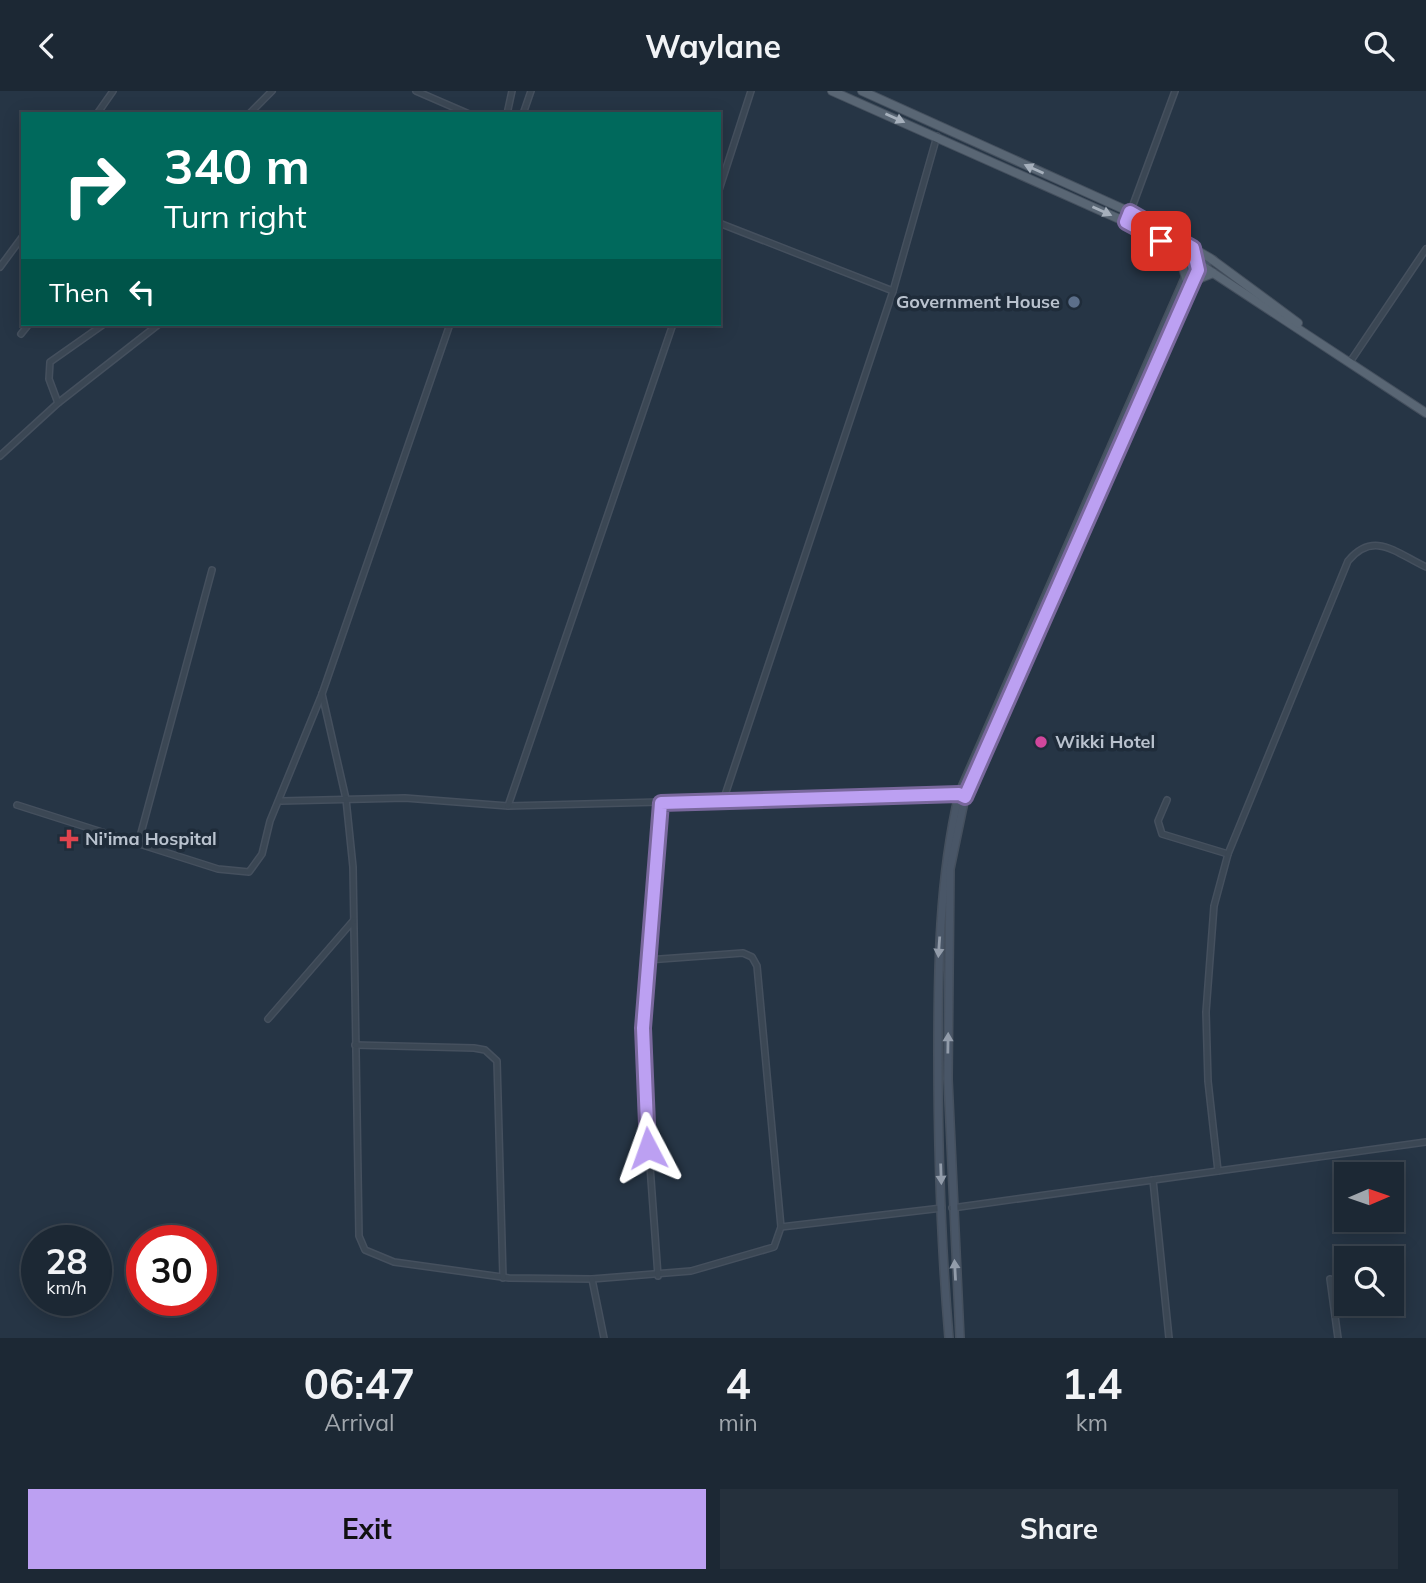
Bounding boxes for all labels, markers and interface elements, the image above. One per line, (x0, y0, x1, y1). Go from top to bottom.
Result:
text: Waylane (645, 26, 781, 66)
icon: back (28, 27, 66, 65)
icon: search (1360, 27, 1398, 65)
one-way arrow (885, 112, 905, 124)
text: 340 m (164, 135, 310, 196)
icon: right (49, 140, 140, 231)
one-way arrow (1024, 163, 1044, 175)
text: Turn right (164, 196, 307, 236)
one-way arrow (1092, 205, 1112, 217)
pin (1131, 211, 1191, 271)
icon: arrive (1142, 222, 1180, 260)
icon: left (123, 273, 161, 311)
text: Then (49, 276, 109, 309)
place label: Government House (896, 290, 1060, 313)
marker: Government House (1066, 294, 1082, 310)
place label: Wikki Hotel (1055, 730, 1155, 753)
marker: Wikki Hotel (1033, 734, 1049, 750)
place label: Ni'ima Hospital (85, 827, 217, 850)
marker: Ni'ima Hospital (59, 829, 79, 849)
one-way arrow (933, 936, 944, 958)
one-way arrow (942, 1031, 954, 1053)
position arrow (611, 1111, 685, 1185)
north arrow (1334, 1162, 1404, 1232)
map controls (1334, 1162, 1404, 1316)
one-way arrow (935, 1163, 946, 1185)
speed limit sign: 30 (126, 1225, 217, 1316)
text: 28 (45, 1239, 88, 1283)
button: search (1334, 1246, 1404, 1316)
one-way arrow (949, 1259, 960, 1281)
text: km/h (46, 1276, 87, 1299)
text: 06:47 (304, 1357, 415, 1410)
text: 4 (726, 1357, 751, 1410)
text: 1.4 (1061, 1357, 1122, 1410)
text: Arrival (324, 1408, 394, 1437)
text: min (719, 1408, 758, 1437)
text: km (1076, 1408, 1108, 1437)
button: Exit (28, 1489, 706, 1569)
button: Share (720, 1489, 1398, 1569)

